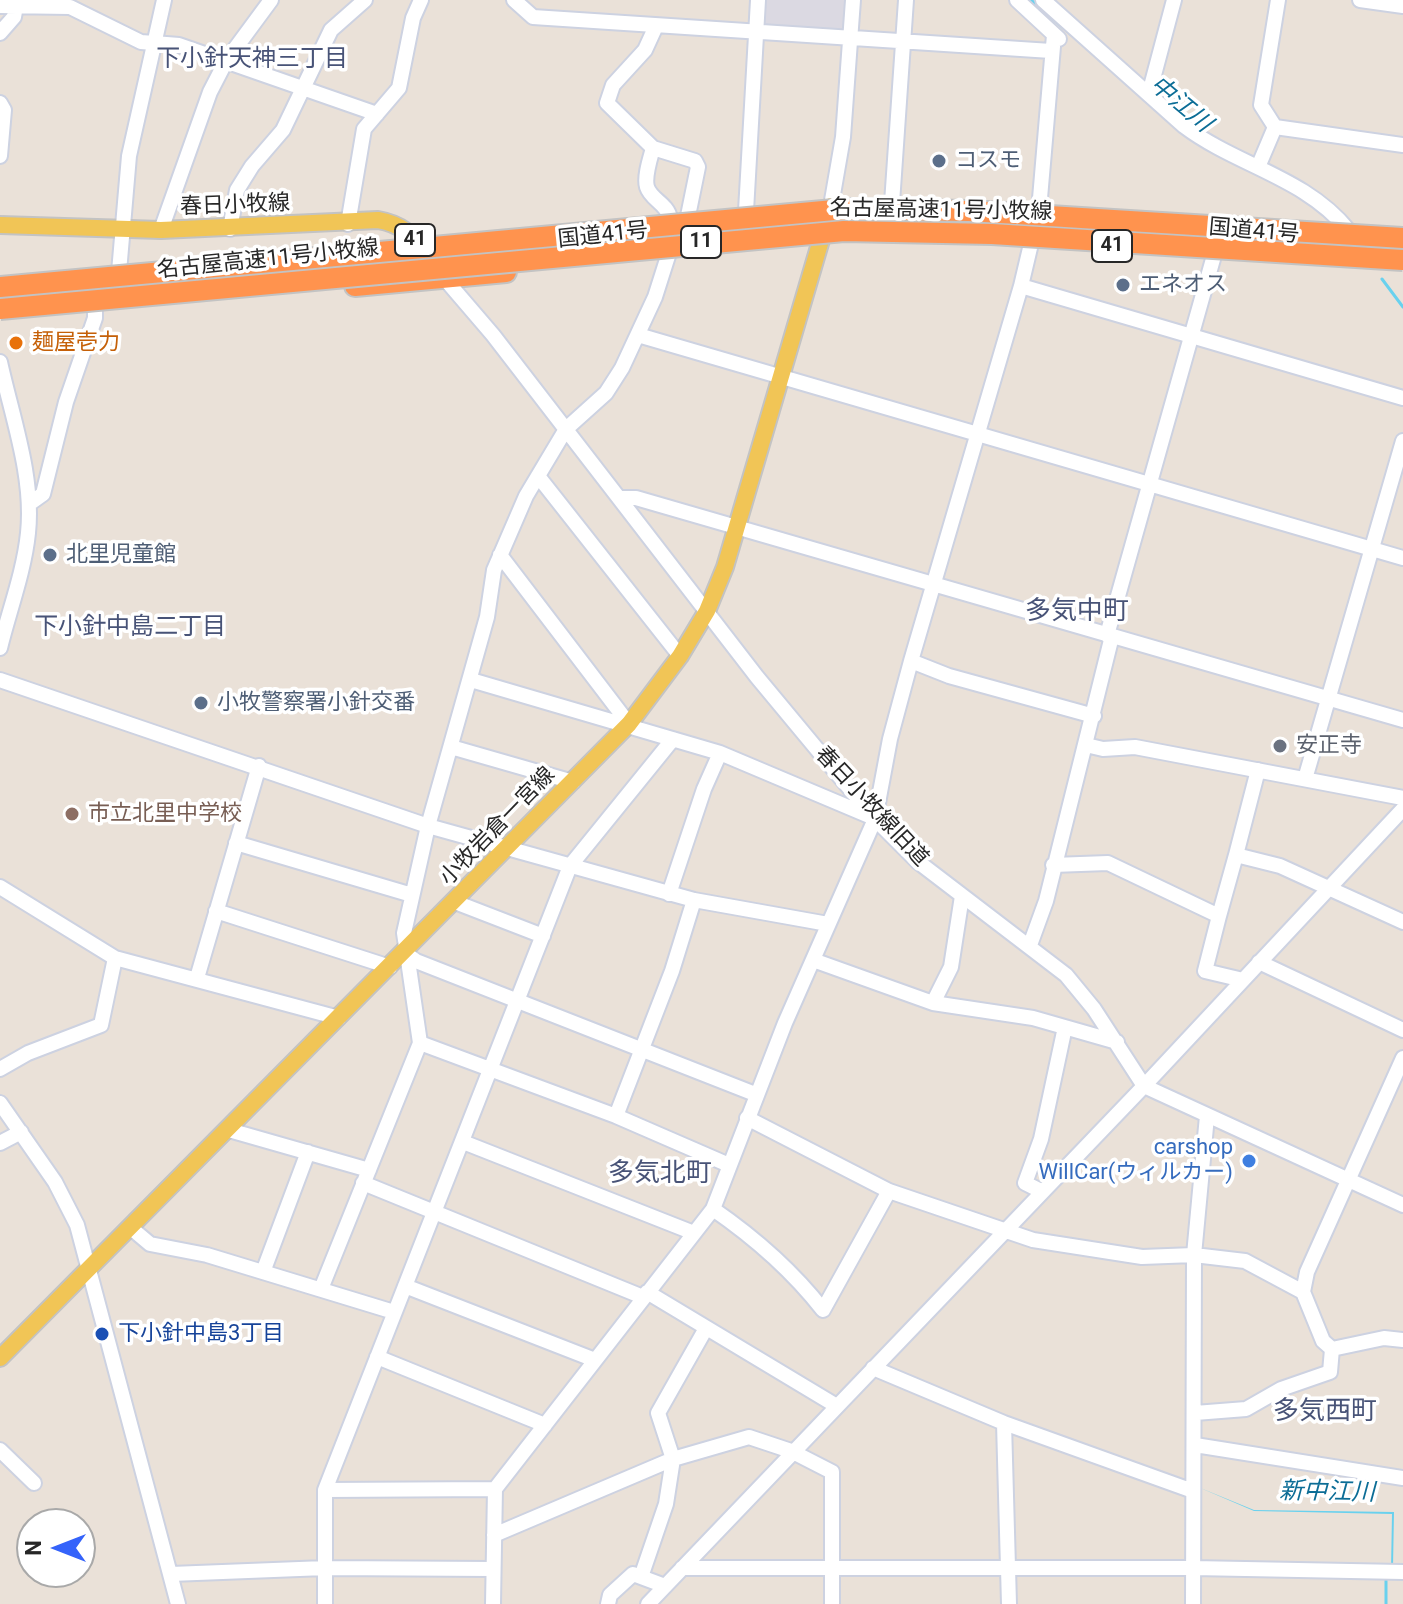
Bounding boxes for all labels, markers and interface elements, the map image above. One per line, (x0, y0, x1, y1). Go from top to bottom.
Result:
district label: 下小針天神三丁目 (156, 46, 348, 74)
water label: 中江川 (1143, 71, 1217, 139)
place label: コスモ (955, 148, 1021, 174)
marker: コスモ (930, 152, 948, 170)
street label: 春日小牧線 (180, 191, 290, 221)
street label: 名古屋高速11号小牧線 (829, 196, 1053, 226)
street label: 国道41号 (1208, 215, 1300, 249)
street label: 国道41号 (557, 218, 649, 254)
road number: 41 (395, 224, 435, 256)
road number: 11 (681, 226, 721, 258)
road number: 41 (1092, 230, 1132, 262)
street label: 名古屋高速11号小牧線 (156, 235, 380, 285)
place label: エネオス (1139, 272, 1227, 298)
marker: エネオス (1114, 276, 1132, 294)
place label: 麺屋壱力 (32, 330, 120, 356)
marker: 麺屋壱力 (7, 334, 25, 352)
place label: 北里児童館 (66, 542, 176, 568)
marker: 北里児童館 (41, 546, 59, 564)
district label: 多気中町 (1025, 596, 1129, 628)
district label: 下小針中島二丁目 (34, 614, 226, 642)
place label: 小牧警察署小針交番 (217, 690, 415, 716)
marker: 小牧警察署小針交番 (192, 694, 210, 712)
place label: 安正寺 (1296, 733, 1362, 759)
marker: 安正寺 (1271, 737, 1289, 755)
street label: 春日小牧線旧道 (809, 742, 933, 872)
street label: 小牧岩倉一宮線 (435, 762, 561, 892)
place label: 市立北里中学校 (88, 801, 242, 827)
marker: 市立北里中学校 (63, 805, 81, 823)
place label: carshop WillCar(ウィルカー) (1039, 1135, 1233, 1186)
marker: carshop WillCar(ウィルカー) (1240, 1152, 1258, 1170)
district label: 多気北町 (608, 1158, 712, 1190)
place label: 下小針中島3丁目 (118, 1321, 284, 1347)
marker: 下小針中島3丁目 (93, 1325, 111, 1343)
district label: 多気西町 (1273, 1396, 1377, 1428)
water label: 新中江川 (1279, 1478, 1375, 1508)
north arrow (16, 1508, 96, 1588)
text: N (21, 1540, 46, 1556)

